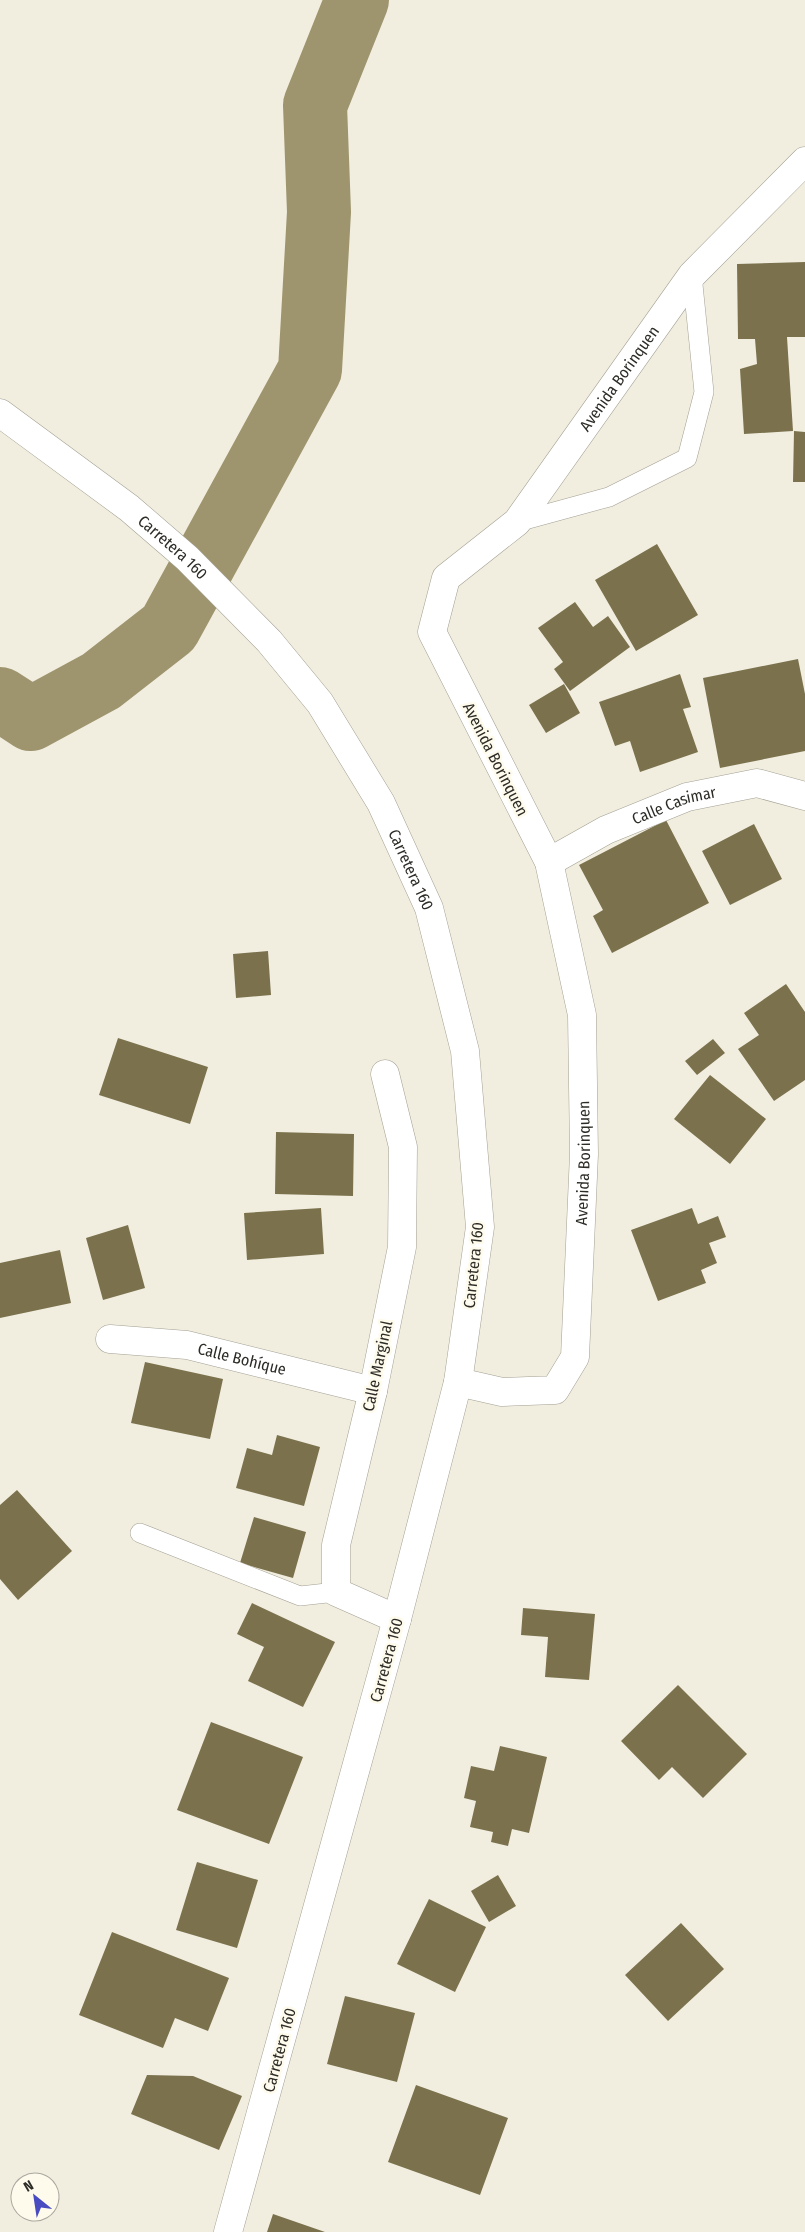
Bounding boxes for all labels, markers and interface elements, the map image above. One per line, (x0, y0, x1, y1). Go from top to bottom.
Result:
street label: Avenida Borinquen (576, 322, 663, 435)
street label: Carretera 160 (134, 511, 211, 583)
street label: Avenida Borinquen (459, 699, 532, 819)
street label: Calle Casimar (629, 782, 718, 828)
street label: Carretera 160 (384, 826, 438, 913)
street label: Avenida Borinquen (572, 1100, 594, 1226)
street label: Carretera 160 (460, 1221, 487, 1309)
street label: Calle Marginal (359, 1319, 396, 1413)
street label: Calle Bohíque (196, 1339, 288, 1379)
street label: Carretera 160 (366, 1616, 407, 1704)
street label: Carretera 160 (259, 2006, 300, 2094)
north arrow (10, 2172, 60, 2222)
text: N (21, 2177, 37, 2196)

